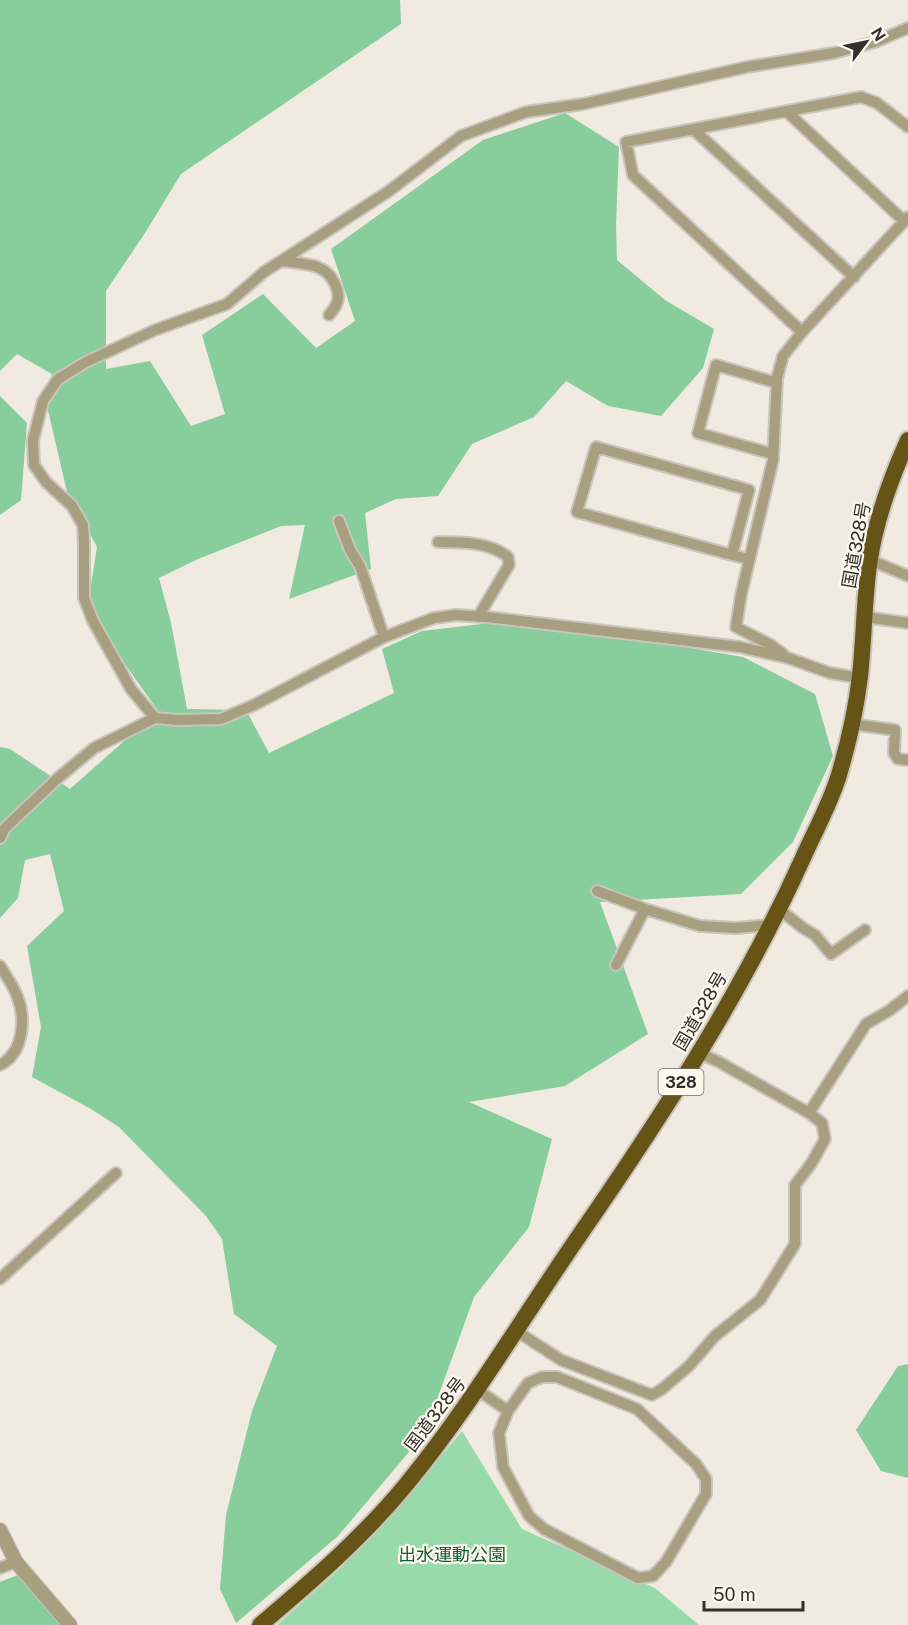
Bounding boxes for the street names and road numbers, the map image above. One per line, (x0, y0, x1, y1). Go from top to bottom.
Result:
street label: 国道328号 (838, 500, 874, 590)
street label: 国道328号 (669, 968, 731, 1054)
road number: 328 (658, 1069, 704, 1095)
street label: 国道328号 (400, 1373, 470, 1455)

